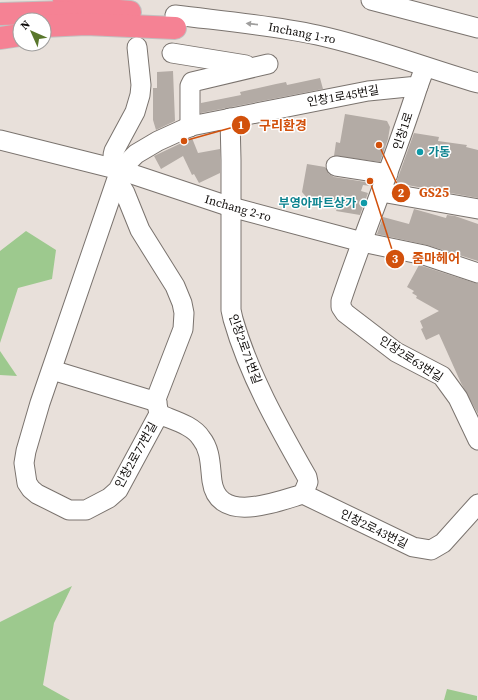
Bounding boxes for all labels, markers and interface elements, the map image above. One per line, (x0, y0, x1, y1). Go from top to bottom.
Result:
north arrow (12, 12, 52, 52)
text: N (17, 17, 33, 33)
street label: Inchang 1-ro (267, 19, 337, 47)
one-way arrow (246, 21, 258, 27)
street label: 인창1로45번길 (306, 82, 380, 110)
street label: 인창1로 (389, 110, 417, 152)
callout: 구리환경 (231, 113, 315, 138)
text: 1 (238, 117, 244, 133)
text: 구리환경 (259, 117, 307, 134)
place label: 가동 (428, 144, 450, 160)
marker: 가동 (415, 147, 425, 157)
callout: GS25 (391, 180, 457, 205)
text: GS25 (419, 184, 449, 201)
text: 2 (398, 185, 405, 201)
street label: Inchang 2-ro (203, 191, 273, 225)
place label: 부영아파트상가 (279, 195, 356, 211)
marker: 부영아파트상가 (359, 198, 369, 208)
callout: 줌마헤어 (385, 246, 468, 271)
text: 줌마헤어 (412, 250, 460, 267)
text: 3 (392, 251, 399, 267)
street label: 인창2로71번길 (225, 312, 265, 386)
street label: 인창2로63번길 (376, 332, 446, 386)
street label: 인창2로77번길 (111, 419, 161, 491)
street label: 인창2로43번길 (338, 506, 410, 552)

